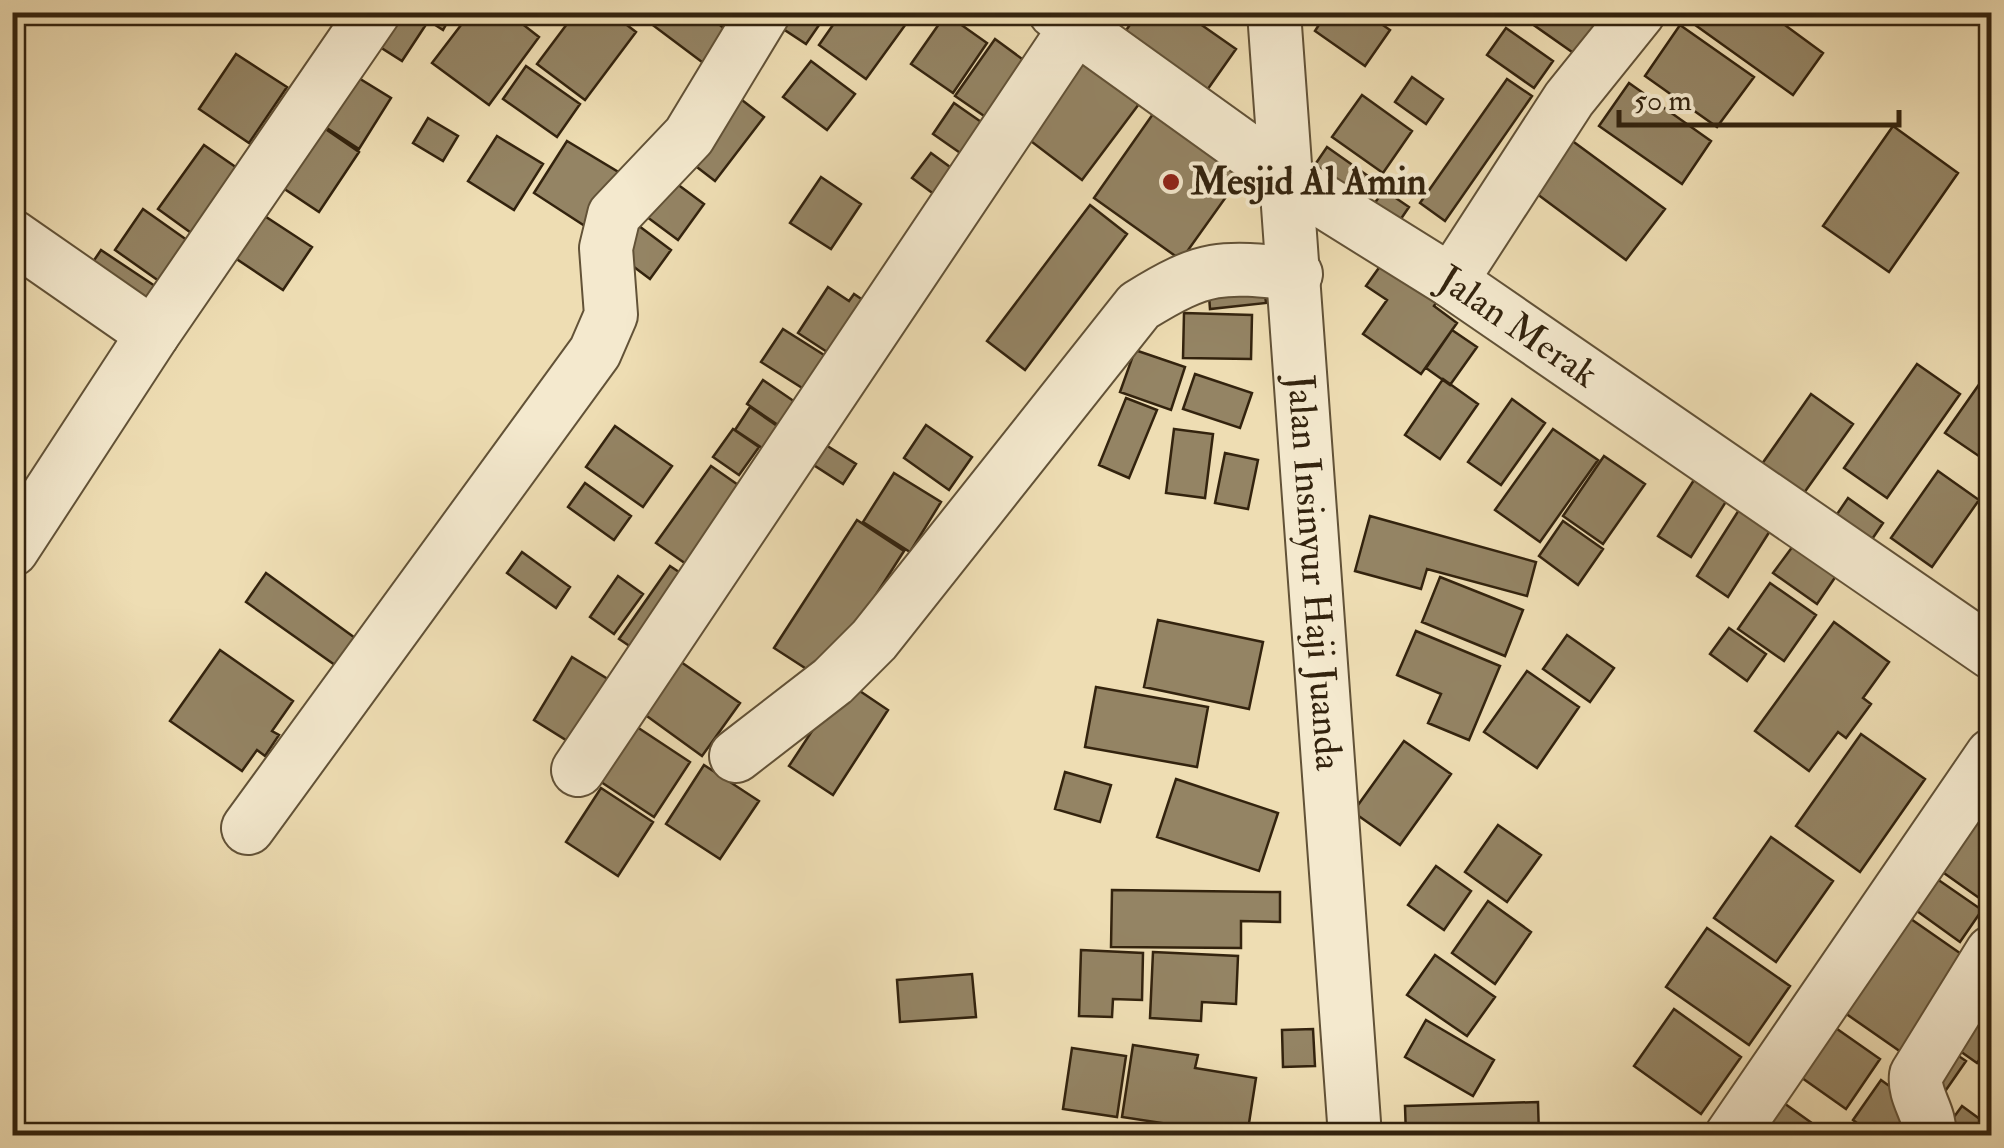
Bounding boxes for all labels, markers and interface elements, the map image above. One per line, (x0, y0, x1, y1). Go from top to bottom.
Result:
scale bar (1619, 65, 1899, 127)
text: 50 m (1634, 82, 1692, 119)
place label: Mesjid Al Amin (1190, 158, 1427, 206)
marker: Mesjid Al Amin (1160, 171, 1182, 193)
street label: Jalan Merak (1428, 255, 1607, 399)
street label: Jalan Insinyur Haji Juanda (1276, 372, 1353, 772)

